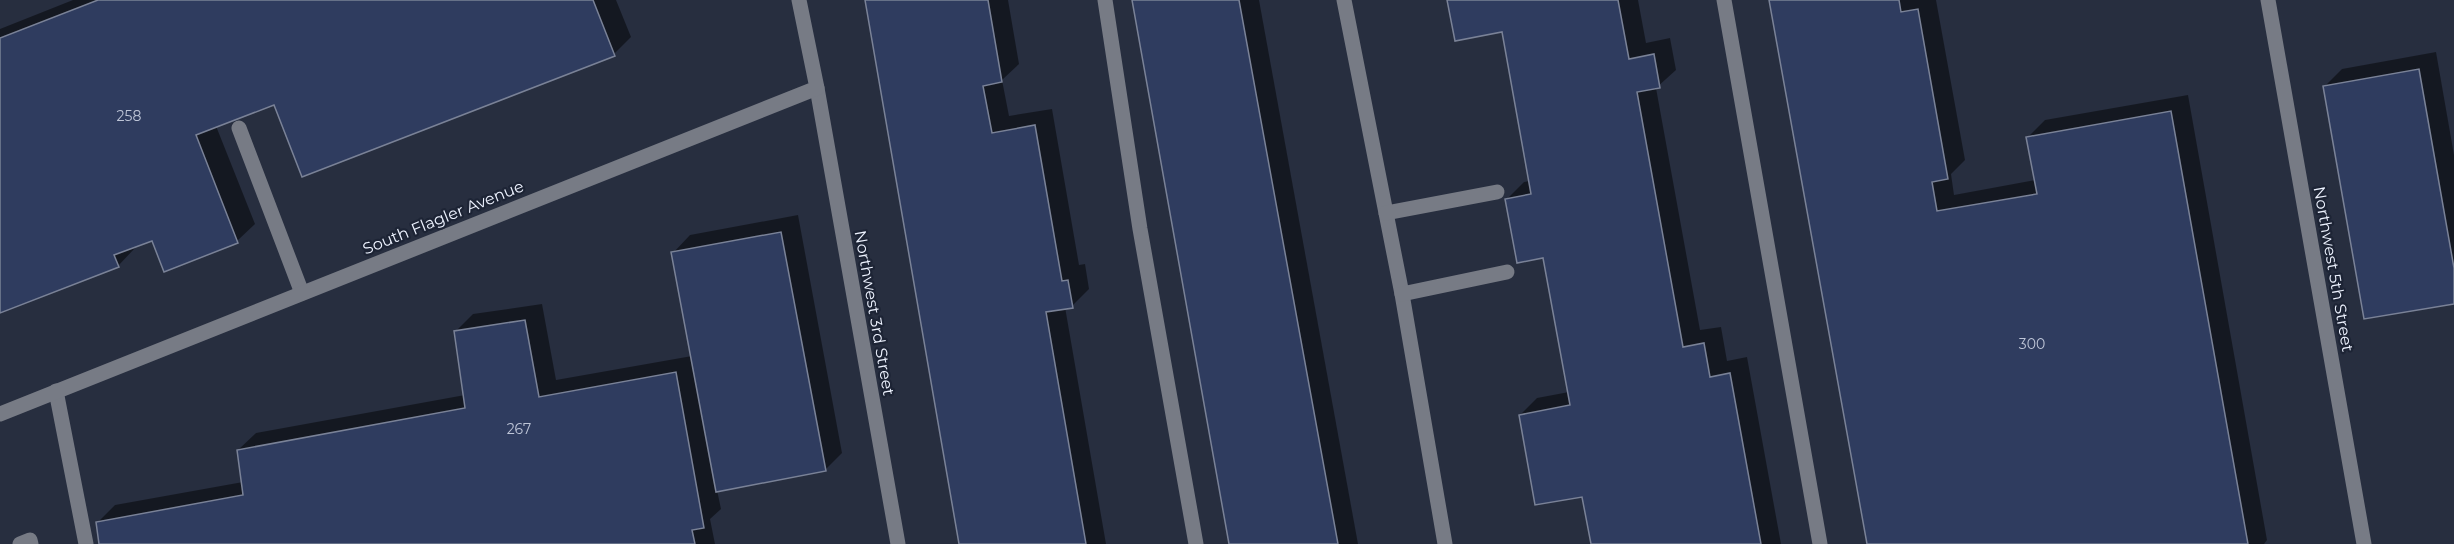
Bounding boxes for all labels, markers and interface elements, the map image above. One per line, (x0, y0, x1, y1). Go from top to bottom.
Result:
house number: 258 (117, 107, 141, 125)
street label: South Flagler Avenue (360, 176, 526, 258)
street label: Northwest 5th Street (2310, 185, 2358, 354)
street label: Northwest 3rd Street (851, 229, 898, 398)
house number: 300 (2019, 335, 2045, 353)
house number: 267 (507, 420, 531, 438)

